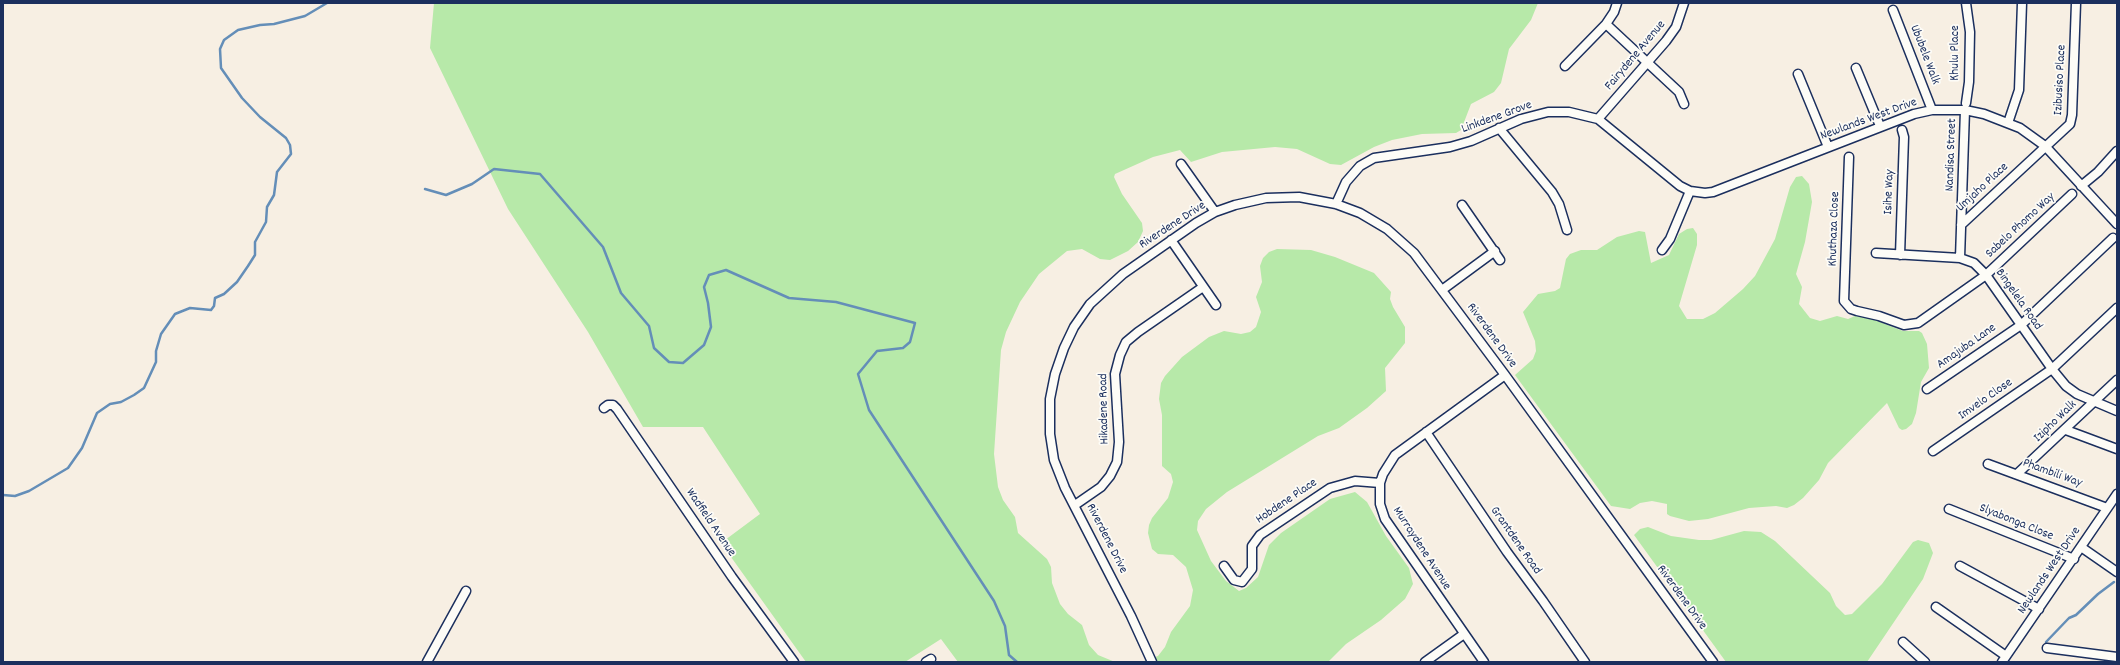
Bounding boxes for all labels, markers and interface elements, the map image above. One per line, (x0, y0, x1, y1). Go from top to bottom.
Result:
street label: Fairydene Avenue (1602, 18, 1670, 94)
street label: Ububele Walk (1905, 23, 1943, 87)
street label: Khulu Place (1948, 25, 1964, 81)
street label: Izibusiso Place (2051, 44, 2071, 116)
street label: Newlands West Drive (1819, 95, 1919, 145)
street label: Linkdene Grove (1460, 98, 1534, 138)
street label: Nandisa Street (1943, 118, 1961, 192)
street label: Umjaho Place (1954, 160, 2012, 216)
street label: Isihe Way (1881, 169, 1899, 215)
street label: Sabelo Phomo Way (1983, 190, 2059, 262)
street label: Khuthaza Close (1826, 191, 1844, 267)
street label: Riverdene Drive (1137, 199, 1209, 253)
street label: Bingelela Road (1991, 266, 2045, 334)
street label: Riverdene Drive (1462, 301, 1520, 371)
street label: Amajuba Lane (1934, 321, 2000, 373)
street label: Hikadene Road (1097, 373, 1113, 445)
street label: Imvelo Close (1956, 376, 2016, 424)
street label: Izipho Walk (2031, 398, 2081, 446)
street label: Phambili Way (2020, 456, 2084, 492)
street label: Hobdene Place (1253, 476, 1321, 528)
street label: Wadfield Avenue (681, 486, 739, 560)
street label: Riverdene Drive (1082, 501, 1130, 577)
street label: Slyabonga Close (1977, 501, 2055, 545)
street label: Murraydene Avenue (1388, 504, 1454, 594)
street label: Grantdene Road (1486, 504, 1544, 578)
street label: Newlands West Drive (2015, 524, 2085, 618)
street label: Riverdene Drive (1652, 563, 1710, 633)

